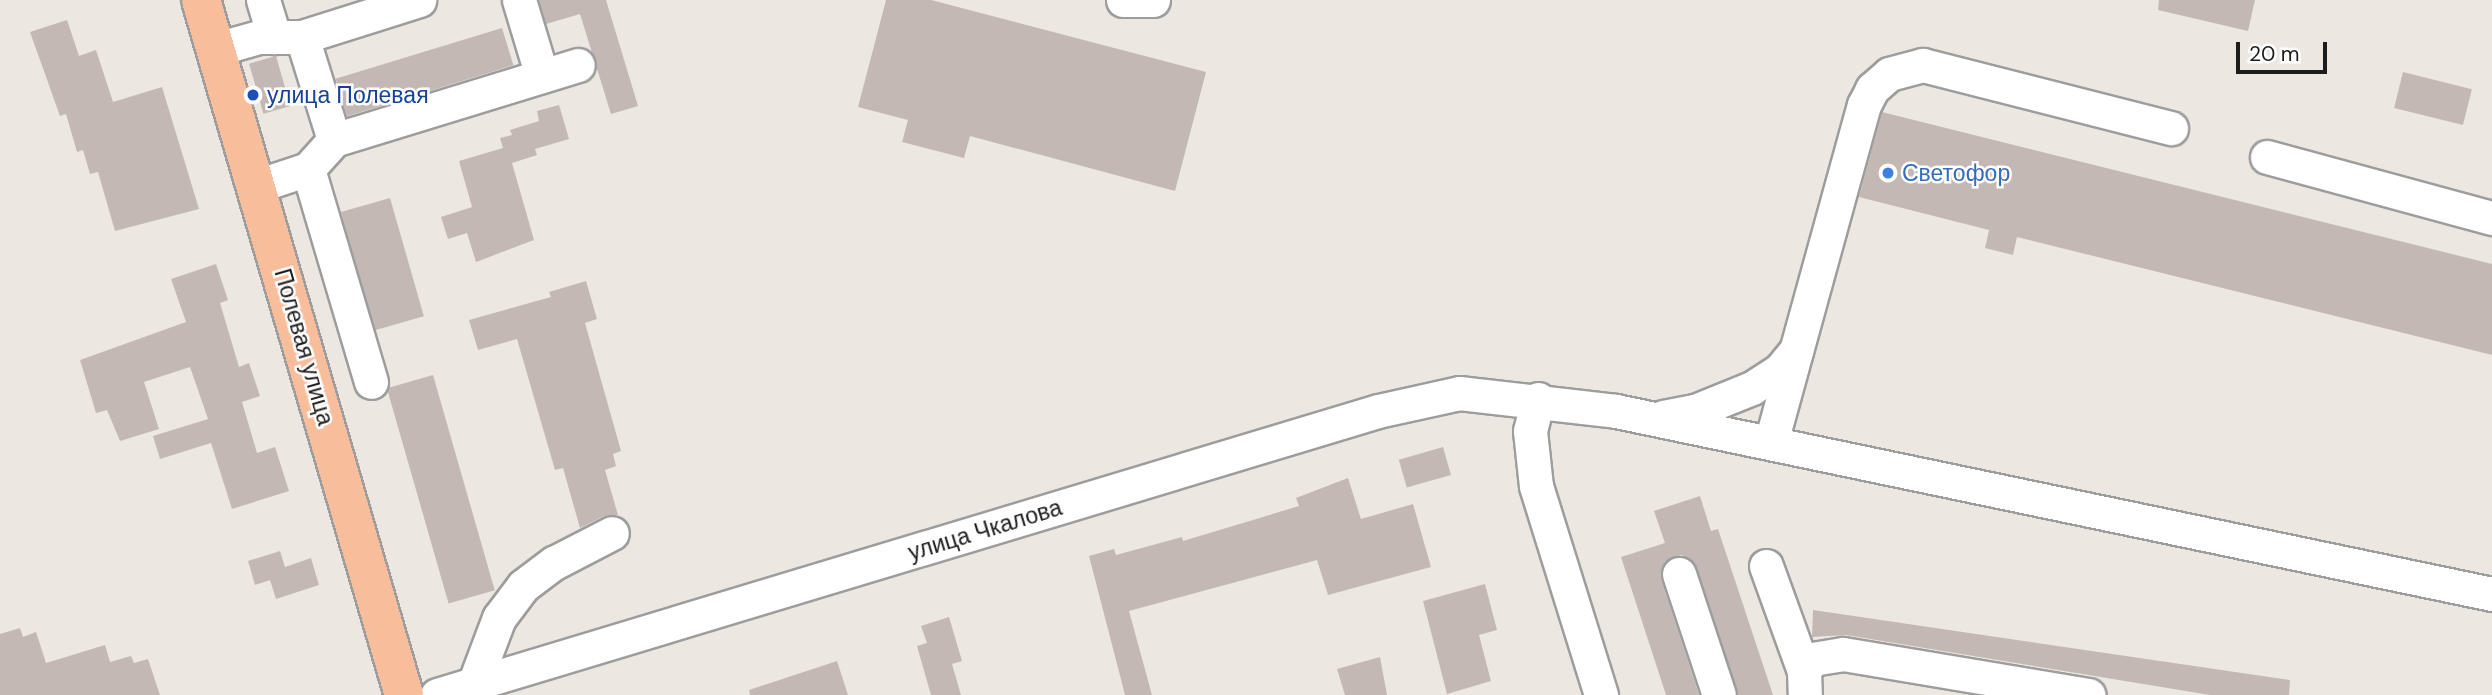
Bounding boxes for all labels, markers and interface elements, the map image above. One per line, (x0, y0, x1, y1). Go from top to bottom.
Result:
scale bar (2240, 28, 2331, 72)
text: 20 m (2249, 40, 2300, 68)
place label: улица Полевая (267, 81, 429, 109)
marker: улица Полевая (245, 87, 261, 103)
place label: Светофор (1902, 159, 2010, 187)
marker: Светофор (1880, 165, 1896, 181)
street label: Полевая улица (268, 266, 340, 428)
street label: улица Чкалова (905, 494, 1065, 566)

